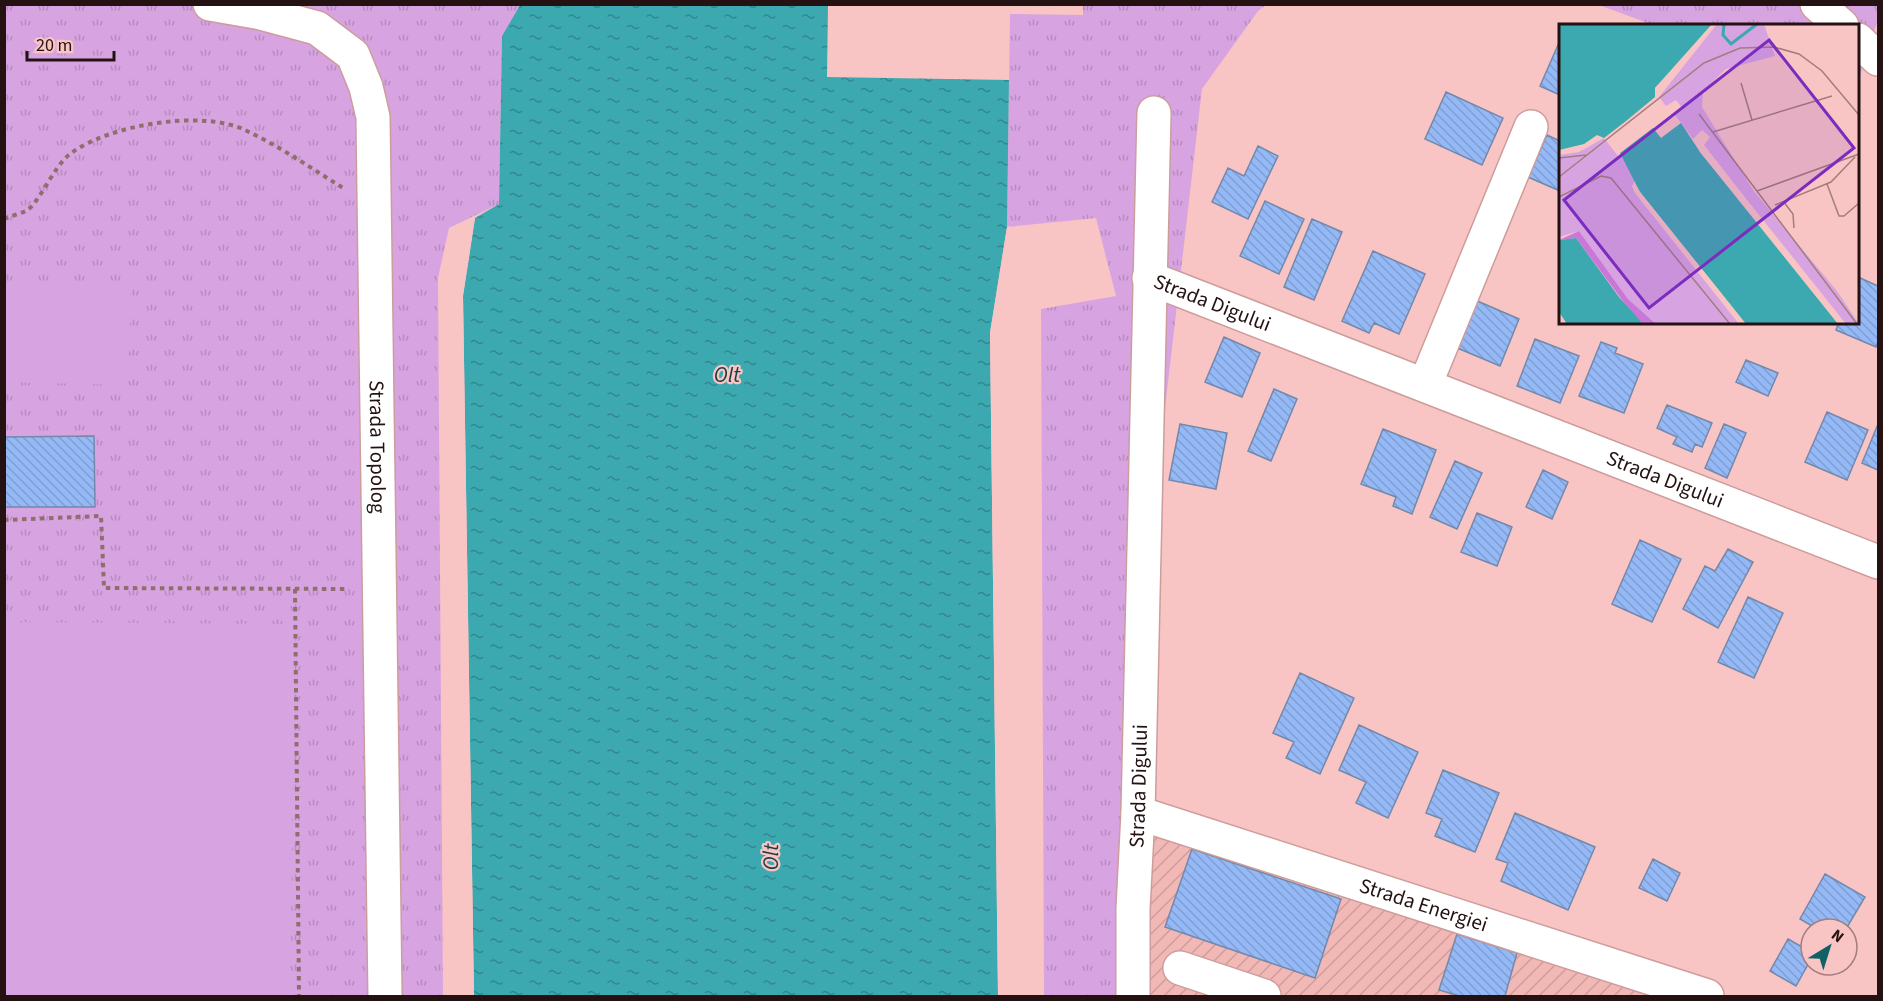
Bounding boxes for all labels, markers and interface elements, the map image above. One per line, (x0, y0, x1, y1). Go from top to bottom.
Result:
scale bar (27, 24, 114, 62)
inset map (1559, 24, 1859, 324)
text: 20 m (36, 33, 72, 58)
street label: Strada Digului (1149, 266, 1275, 339)
water label: Olt (714, 359, 741, 391)
street label: Strada Topolog (362, 380, 393, 514)
street label: Strada Digului (1602, 443, 1728, 516)
street label: Strada Digului (1121, 724, 1155, 849)
water label: Olt (755, 843, 787, 871)
street label: Strada Energiei (1356, 870, 1492, 940)
north arrow (1799, 917, 1859, 977)
text: N (1827, 924, 1849, 948)

